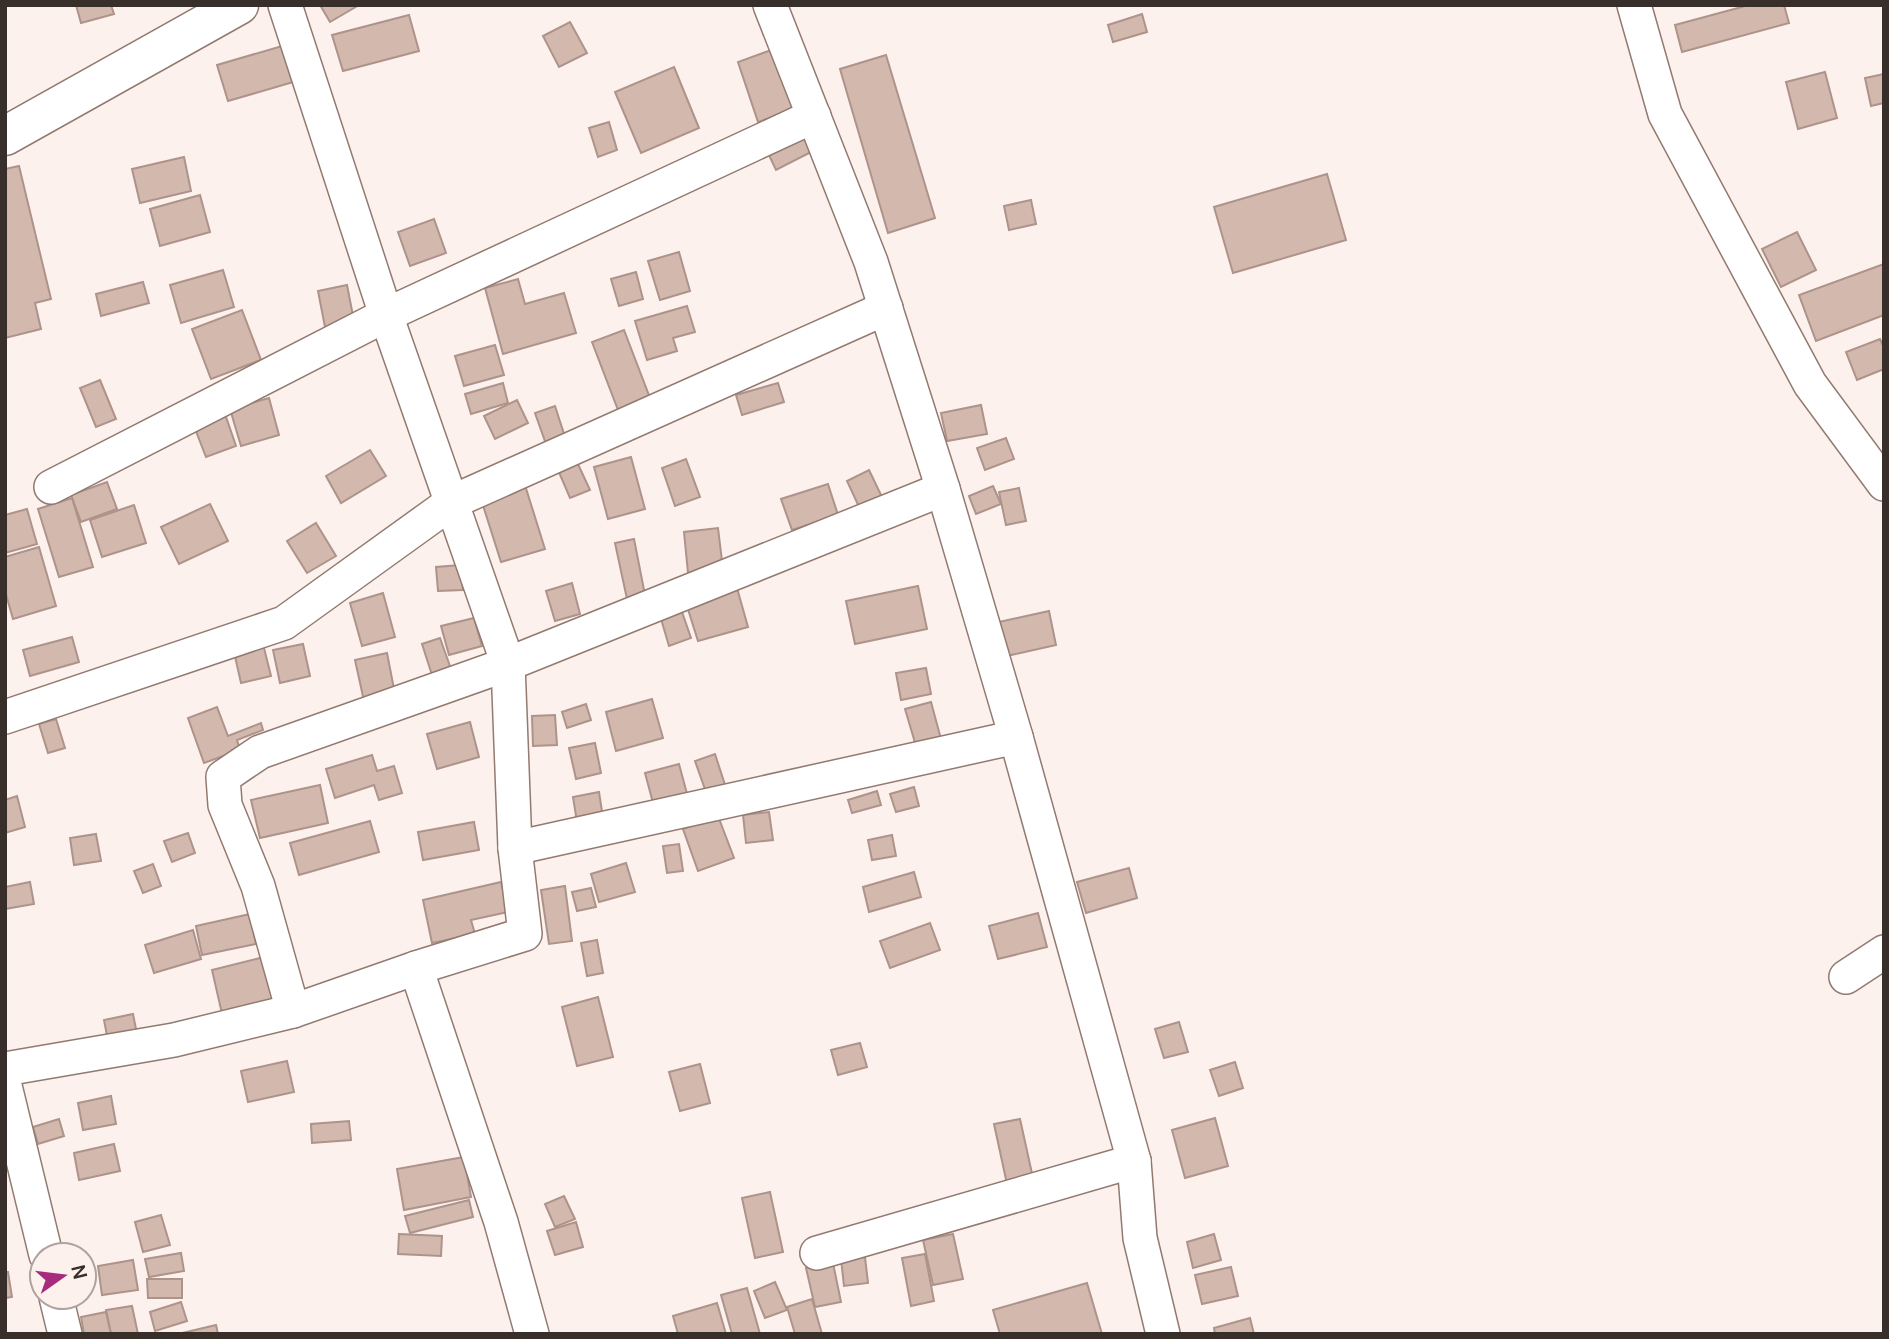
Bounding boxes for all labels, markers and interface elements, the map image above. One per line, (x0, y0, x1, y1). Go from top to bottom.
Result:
north arrow (28, 1241, 98, 1311)
text: N (65, 1262, 94, 1282)

